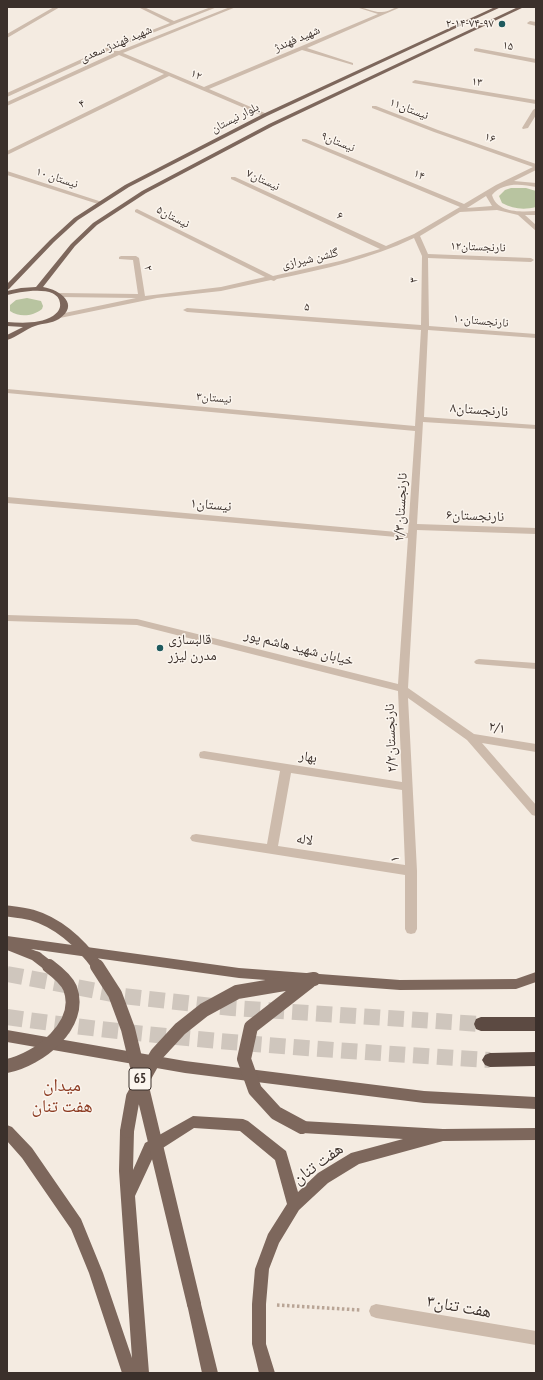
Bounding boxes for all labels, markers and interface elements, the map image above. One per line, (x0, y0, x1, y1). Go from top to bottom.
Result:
place label: ۲-۱۴-۷۴-۹۷ (446, 17, 494, 31)
marker: ۲-۱۴-۷۴-۹۷ (497, 19, 507, 29)
street label: شهید فهندژ سعدی (78, 22, 154, 66)
street label: شهید فهندژ (272, 23, 322, 55)
street label: ۱۵ (501, 38, 515, 54)
street label: ۱۲ (188, 66, 204, 84)
street label: ۱۳ (471, 74, 483, 90)
street label: ۱۱نیستان (387, 95, 431, 123)
street label: ۴ (76, 96, 88, 112)
street label: بلوار نیستان (209, 100, 261, 136)
street label: ۹نیستان (319, 129, 357, 155)
street label: ۱۶ (483, 129, 497, 147)
street label: نیستان ۱۰ (34, 164, 80, 192)
street label: ۷نیستان (244, 166, 282, 194)
street label: ۱۴ (411, 166, 427, 184)
street label: ۵نیستان (154, 203, 192, 231)
street label: ۶ (335, 208, 345, 224)
street label: ۱۲نارنجستان (450, 239, 506, 255)
street label: گلشن شیرازی (280, 246, 340, 272)
street label: ۲ (140, 264, 156, 272)
street label: ۳ (407, 277, 421, 283)
street label: ۵ (304, 300, 310, 314)
street label: ۱۰نارنجستان (453, 311, 509, 331)
street label: ۳نیستان (196, 389, 232, 407)
street label: ۸نارنجستان (449, 400, 509, 420)
street label: ۲/۳نارنجستان (391, 472, 411, 542)
street label: ۱نیستان (190, 495, 232, 515)
street label: ۶نارنجستان (446, 507, 504, 525)
street label: خیابان شهید هاشم پور (243, 626, 355, 670)
place label: قالبسازی مدرن لیزر (168, 632, 217, 664)
marker: قالبسازی مدرن لیزر (155, 643, 165, 653)
street label: ۲/۲نارنجستان (381, 703, 401, 773)
street label: ۲/۱ (487, 718, 507, 738)
street label: بهار (298, 747, 318, 767)
street label: لاله ‍ (295, 830, 317, 850)
street label: ۱ (386, 855, 404, 863)
road number: 65 (129, 1068, 151, 1090)
district label: میدان هفت تنان (31, 1075, 93, 1118)
street label: هفت تنان (289, 1139, 347, 1189)
street label: هفت تنان۳ (425, 1291, 493, 1323)

